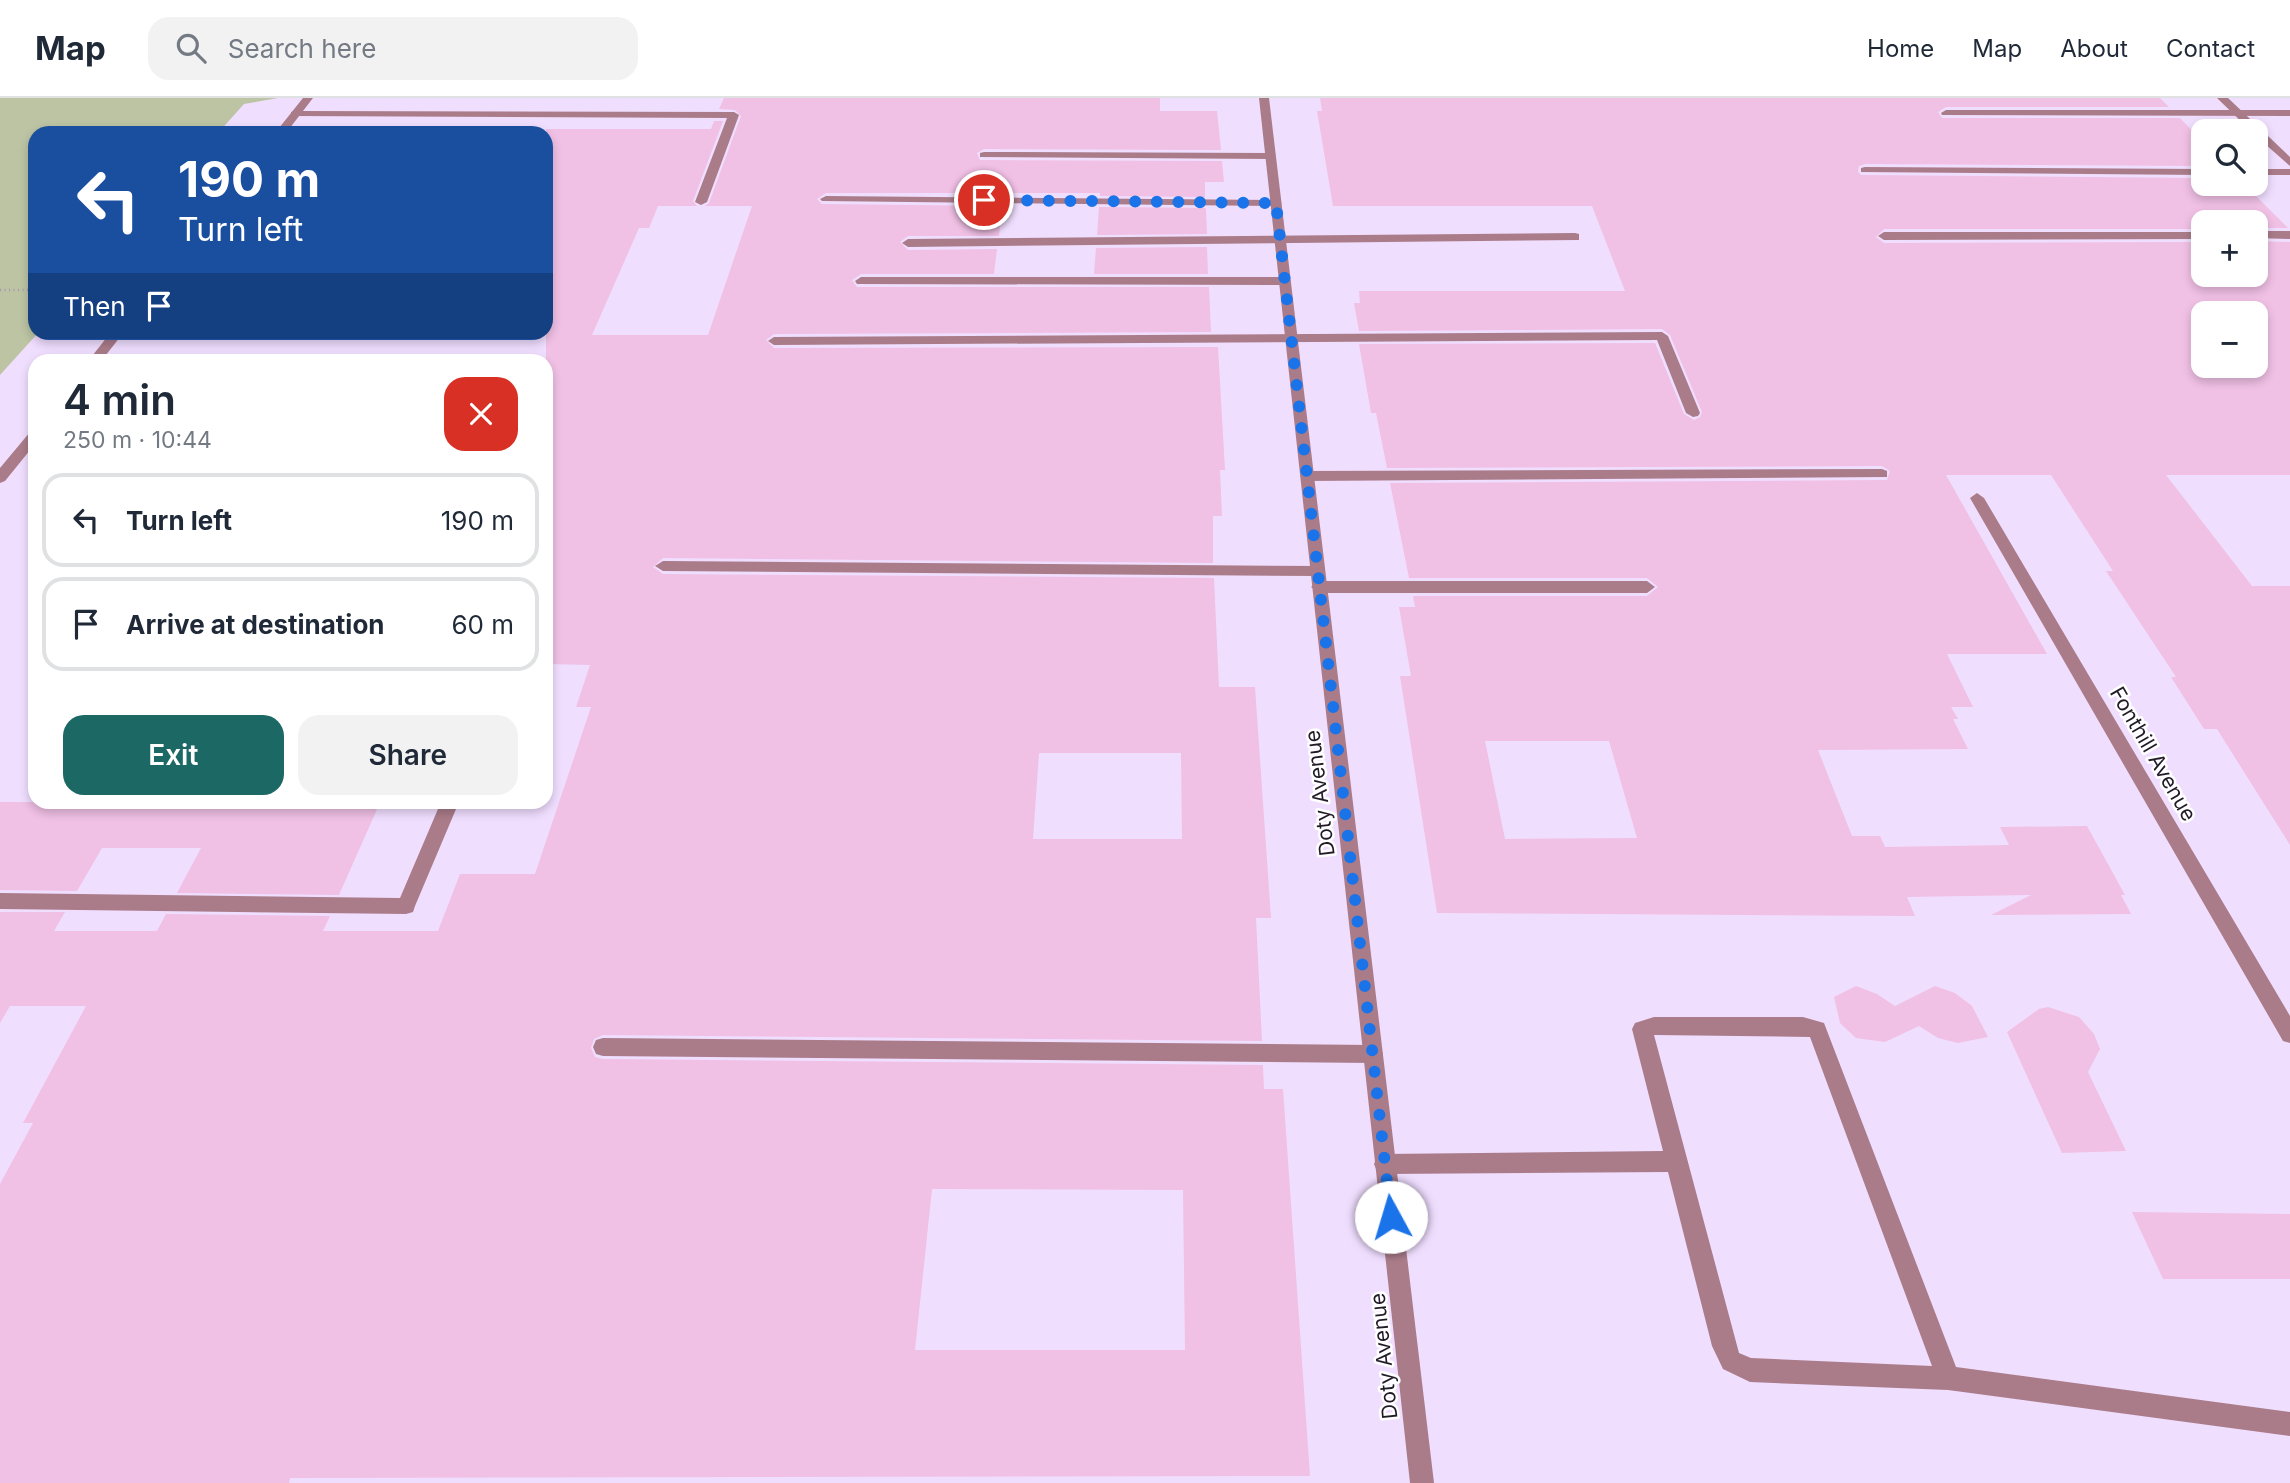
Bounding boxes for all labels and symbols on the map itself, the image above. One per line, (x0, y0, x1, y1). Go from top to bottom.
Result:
pin (954, 170, 1014, 230)
street label: Fonthill Avenue (2105, 682, 2202, 825)
street label: Doty Avenue (1299, 729, 1340, 857)
position arrow (1354, 1180, 1428, 1254)
street label: Doty Avenue (1364, 1292, 1403, 1420)

